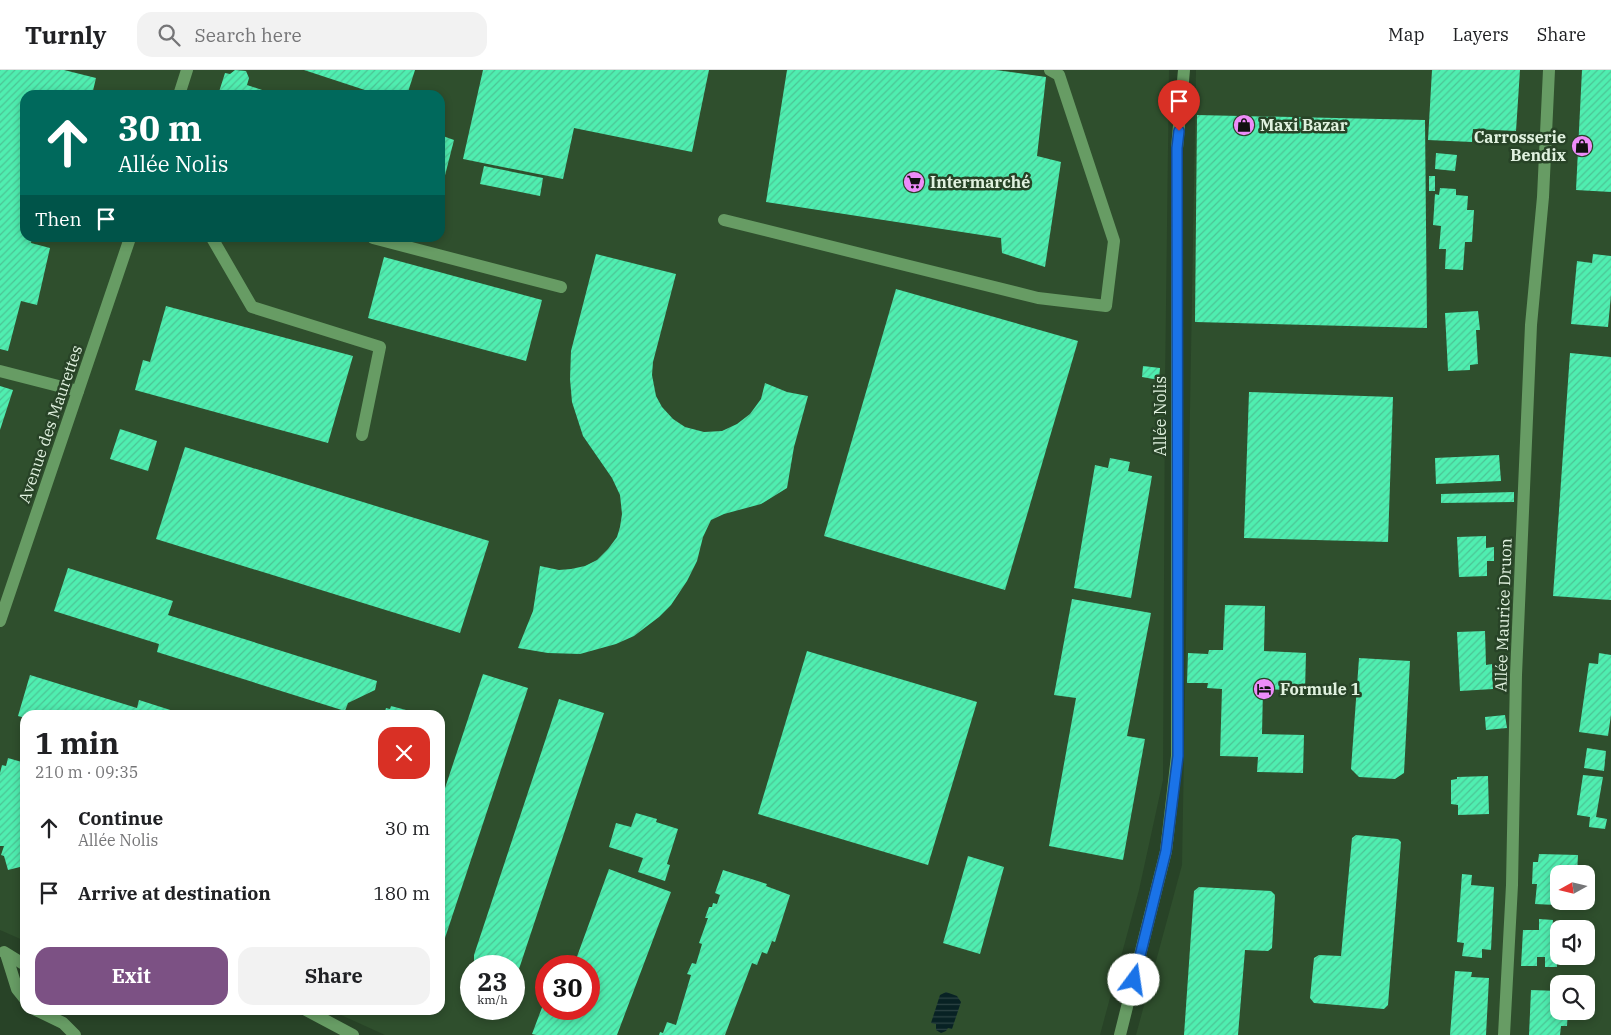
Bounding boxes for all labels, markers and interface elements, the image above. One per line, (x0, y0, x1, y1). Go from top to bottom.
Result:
search box (137, 12, 487, 57)
text: Turnly (25, 19, 107, 51)
icon: search (155, 21, 183, 49)
text: Search here (195, 23, 302, 47)
text: Map (1388, 23, 1425, 46)
text: Layers (1453, 23, 1509, 46)
text: Share (1537, 23, 1586, 46)
pin (1158, 80, 1200, 131)
icon: arrive (1165, 87, 1193, 115)
text: 30 m (118, 105, 202, 151)
icon: ahead (35, 110, 100, 175)
shop icon: Maxi Bazar (1232, 113, 1256, 137)
place label: Maxi Bazar (1260, 115, 1348, 135)
place label: Carrosserie Bendix (1474, 127, 1567, 165)
shop icon: Carrosserie Bendix (1570, 134, 1594, 158)
text: Allée Nolis (118, 149, 228, 178)
supermarket icon: Intermarché (902, 170, 926, 194)
place label: Intermarché (930, 172, 1030, 192)
icon: arrive (92, 205, 120, 233)
text: Then (35, 207, 82, 231)
street label: Avenue des Maurettes (14, 343, 86, 505)
street label: Allée Nolis (1150, 376, 1170, 456)
street label: Allée Maurice Druon (1490, 538, 1516, 692)
hotel icon: Formule 1 (1252, 677, 1276, 701)
place label: Formule 1 (1280, 679, 1360, 699)
text: 1 min (35, 723, 119, 762)
button: close (378, 727, 430, 779)
text: 210 m · 09:35 (35, 762, 138, 782)
text: Continue (78, 806, 163, 830)
icon: ahead (35, 814, 63, 842)
text: 30 m (385, 816, 430, 840)
text: Allée Nolis (78, 830, 158, 850)
north arrow (1550, 865, 1595, 910)
map controls (1550, 865, 1595, 1020)
icon: arrive (35, 879, 63, 907)
text: Arrive at destination (78, 881, 271, 905)
text: 180 m (373, 881, 430, 905)
button: sound (1550, 920, 1595, 965)
button: Exit (35, 947, 228, 1005)
button: Share (238, 947, 430, 1005)
position arrow (1107, 953, 1159, 1005)
speed limit sign: 30 (535, 955, 600, 1020)
text: 23 (477, 965, 508, 998)
button: search (1550, 975, 1595, 1020)
text: km/h (477, 992, 508, 1007)

